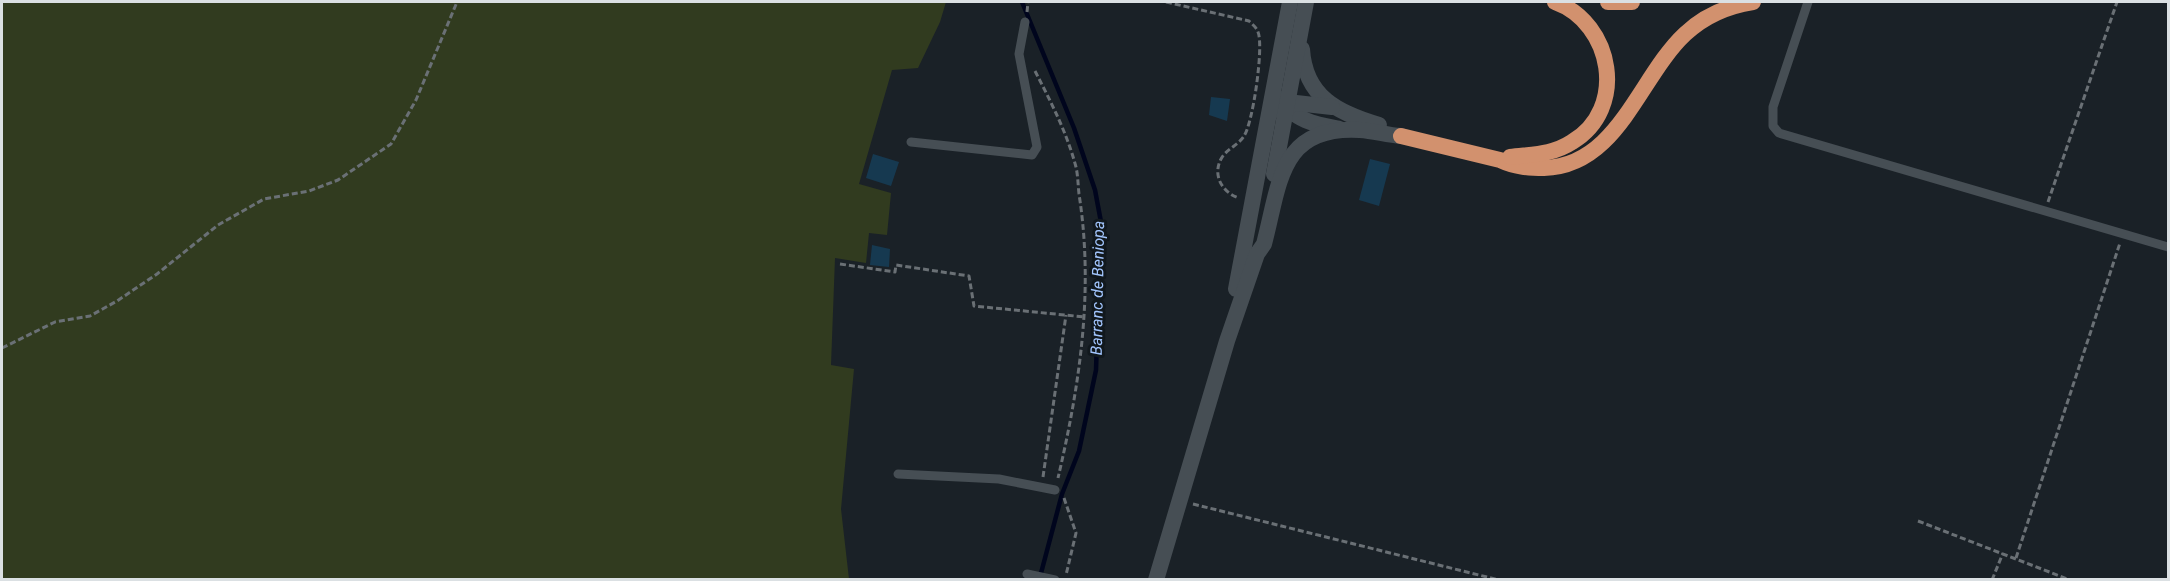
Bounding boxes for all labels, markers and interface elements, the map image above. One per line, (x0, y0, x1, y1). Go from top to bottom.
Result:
water label: Barranc de Beniopa (1087, 221, 1108, 355)

